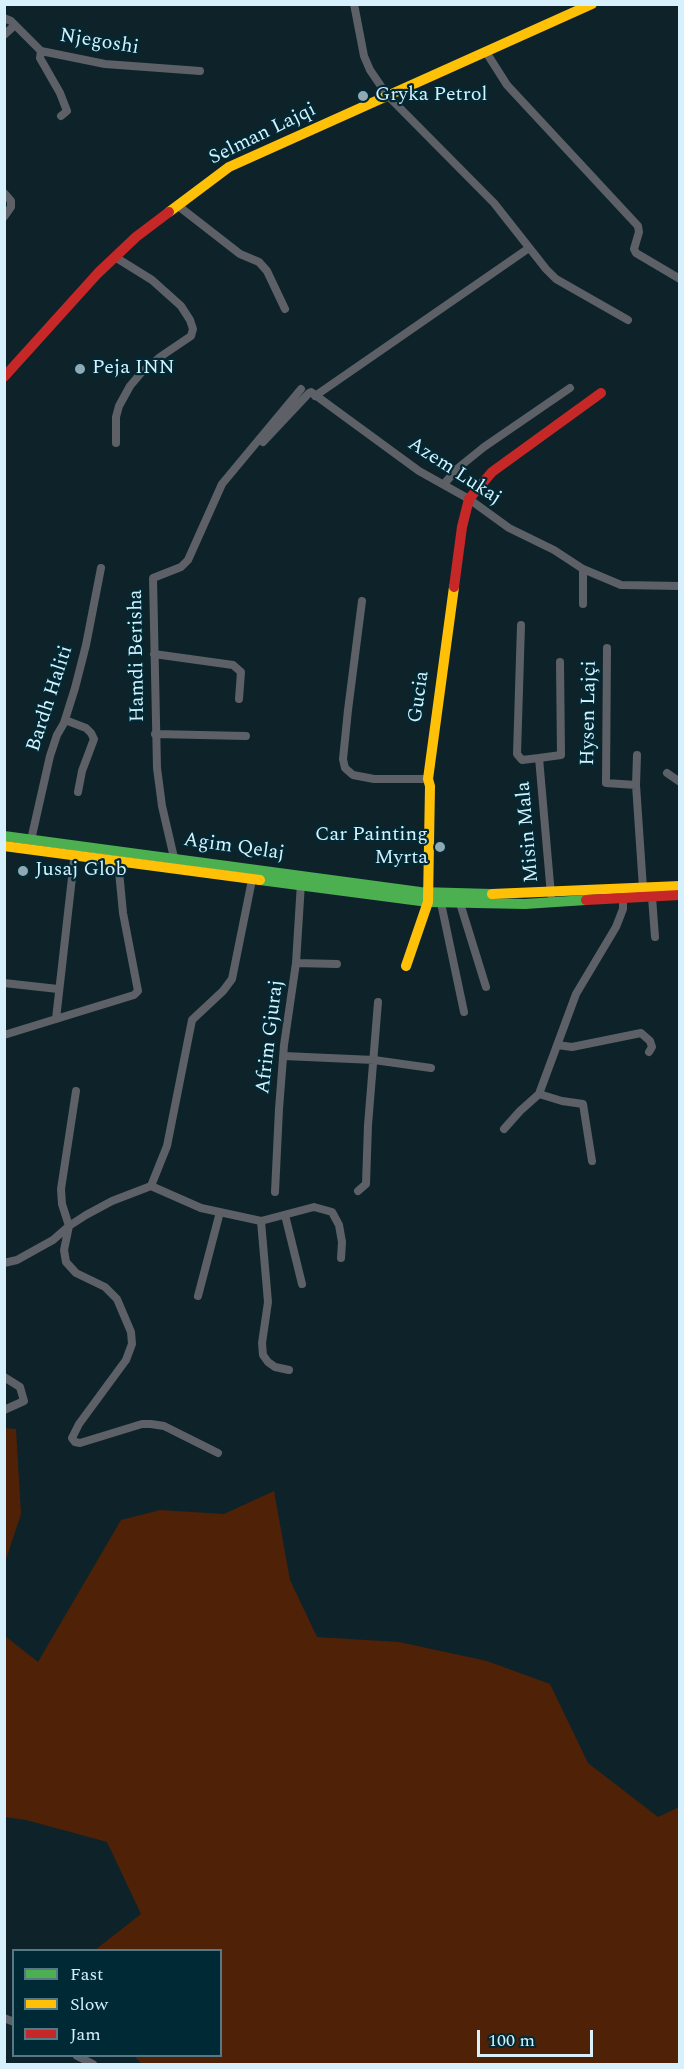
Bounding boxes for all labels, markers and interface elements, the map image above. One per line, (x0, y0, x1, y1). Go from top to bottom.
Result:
street label: Njegoshi (58, 25, 140, 61)
place label: Gryka Petrol (375, 84, 487, 108)
marker: Gryka Petrol (356, 89, 370, 103)
street label: Selman Lajqi (206, 99, 320, 171)
place label: Peja INN (92, 357, 175, 381)
marker: Peja INN (73, 362, 87, 376)
street label: Azem Lukaj (403, 433, 505, 511)
street label: Hamdi Berisha (125, 589, 151, 723)
street label: Bardh Haliti (23, 643, 79, 755)
street label: Hysen Lajçi (577, 660, 603, 766)
street label: Gucia (404, 669, 436, 725)
street label: Misin Mala (513, 780, 545, 884)
place label: Car Painting Myrta (315, 824, 428, 871)
street label: Agim Qelaj (182, 829, 286, 867)
marker: Car Painting Myrta (433, 840, 447, 854)
place label: Jusaj Glob (35, 859, 127, 883)
marker: Jusaj Glob (16, 864, 30, 878)
street label: Afrim Gjuraj (252, 979, 290, 1095)
legend (12, 1949, 222, 2057)
text: Fast (70, 1961, 103, 1988)
text: Slow (70, 1991, 108, 2018)
scale bar (480, 2018, 596, 2056)
text: Jam (70, 2021, 101, 2048)
text: 100 m (488, 2027, 535, 2054)

